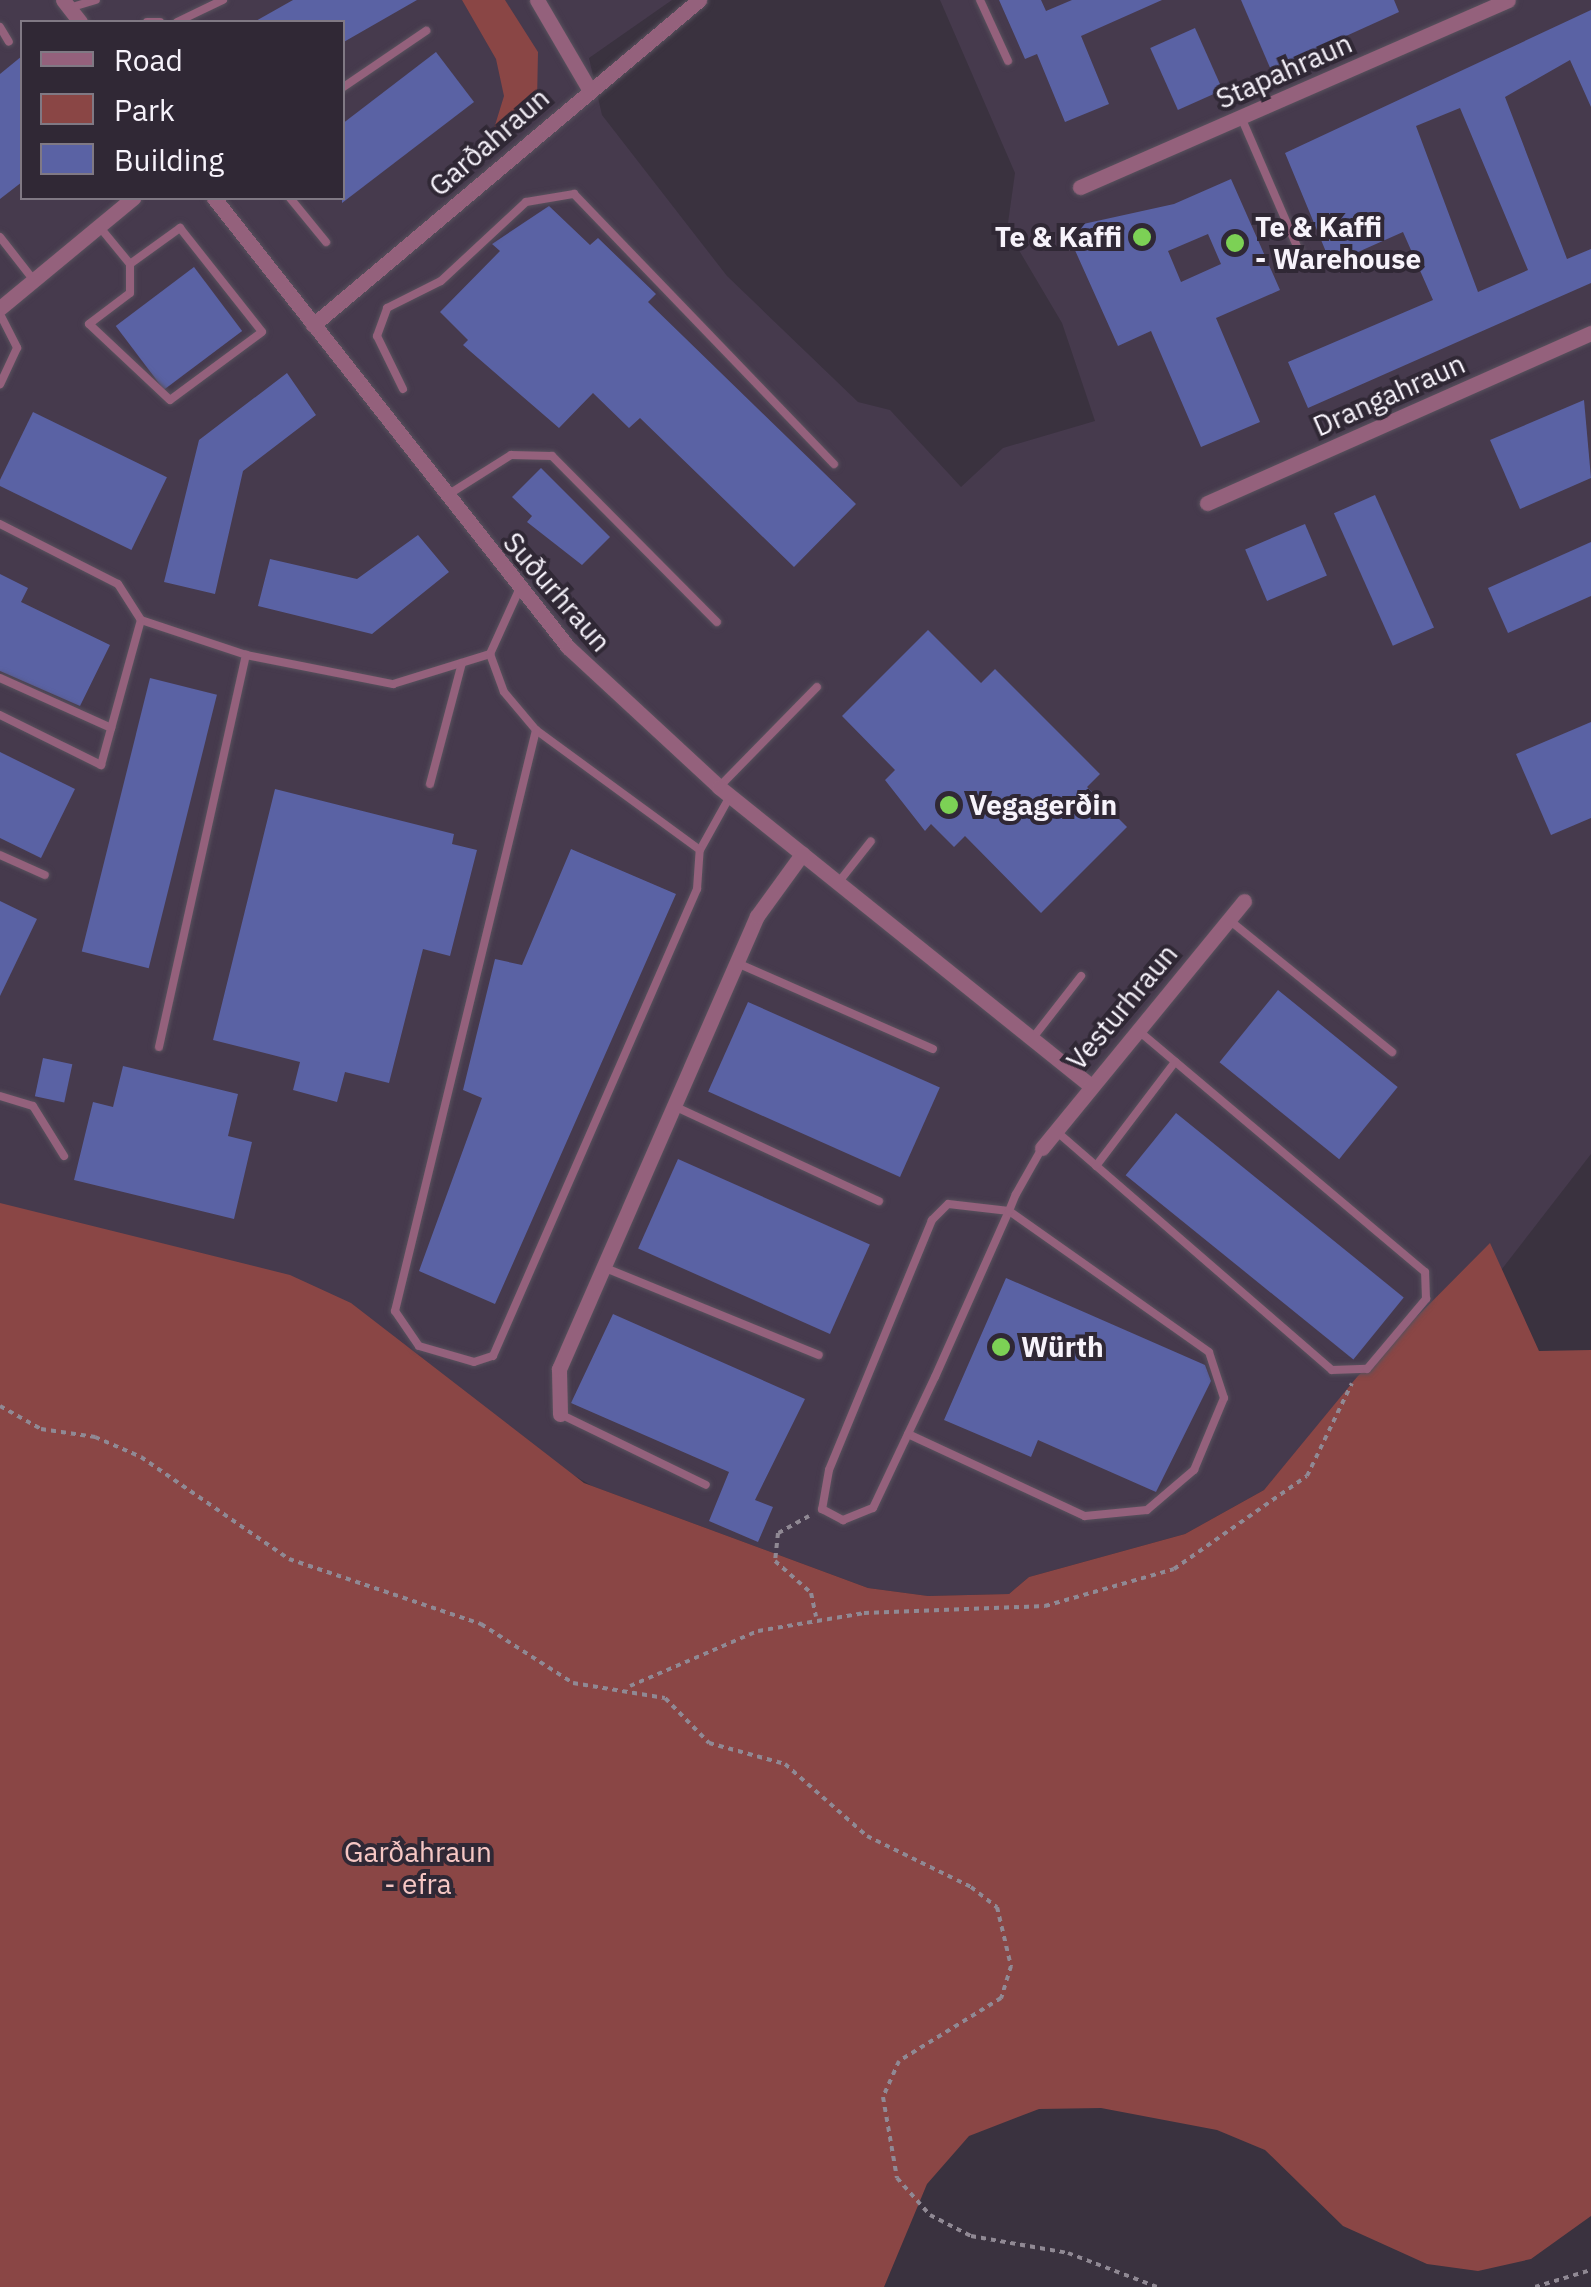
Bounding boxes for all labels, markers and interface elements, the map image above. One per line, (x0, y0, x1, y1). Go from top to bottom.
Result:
legend (20, 20, 345, 200)
street label: Stapahraun (1211, 26, 1357, 116)
text: Road (114, 40, 183, 79)
street label: Garðahraun (422, 81, 556, 203)
text: Park (114, 90, 175, 129)
text: Building (114, 140, 224, 179)
place label: Te & Kaffi - Warehouse (1255, 210, 1421, 276)
place label: Te & Kaffi (995, 220, 1122, 254)
marker: Te & Kaffi (1131, 226, 1153, 248)
marker: Te & Kaffi - Warehouse (1224, 232, 1246, 254)
street label: Drangahraun (1308, 347, 1470, 443)
street label: Suðurhraun (496, 526, 618, 658)
place label: Vegagerðin (969, 788, 1117, 822)
marker: Vegagerðin (938, 794, 960, 816)
street label: Vesturhraun (1060, 937, 1184, 1077)
place label: Würth (1021, 1330, 1104, 1364)
marker: Würth (990, 1336, 1012, 1358)
park label: Garðahraun - efra (344, 1835, 492, 1901)

